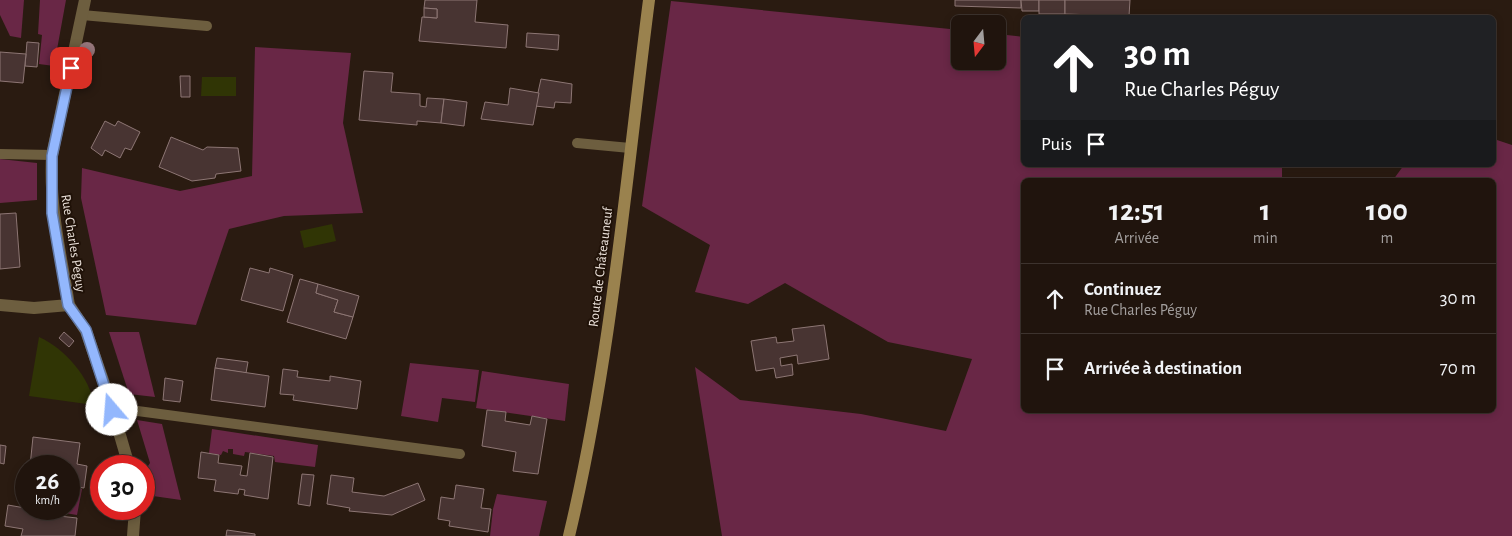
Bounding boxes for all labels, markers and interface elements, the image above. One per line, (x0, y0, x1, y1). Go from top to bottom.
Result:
north arrow (951, 15, 1006, 70)
map controls (951, 15, 1006, 70)
icon: ahead (1041, 35, 1106, 100)
text: 30 m (1124, 37, 1191, 72)
pin (50, 47, 92, 89)
icon: arrive (57, 54, 85, 82)
text: Rue Charles Péguy (1124, 78, 1280, 100)
icon: arrive (1082, 130, 1110, 158)
text: Puis (1041, 135, 1072, 154)
street label: Rue Charles Péguy (58, 193, 88, 293)
text: 12:51 (1109, 196, 1165, 226)
text: 1 (1260, 196, 1271, 226)
text: 100 (1366, 196, 1408, 226)
street label: Route de Châteauneuf (587, 206, 615, 328)
text: Arrivée (1115, 230, 1159, 246)
text: min (1253, 230, 1278, 246)
text: m (1380, 230, 1393, 246)
text: Continuez (1084, 280, 1161, 299)
icon: ahead (1041, 285, 1069, 313)
text: 30 m (1440, 289, 1476, 308)
text: Rue Charles Péguy (1084, 302, 1197, 318)
icon: arrive (1041, 355, 1069, 383)
text: Arrivée à destination (1084, 359, 1242, 378)
text: 70 m (1440, 359, 1476, 378)
position arrow (85, 383, 137, 435)
speed limit sign: 30 (90, 455, 155, 520)
text: 26 (36, 469, 59, 494)
text: km/h (35, 494, 60, 506)

